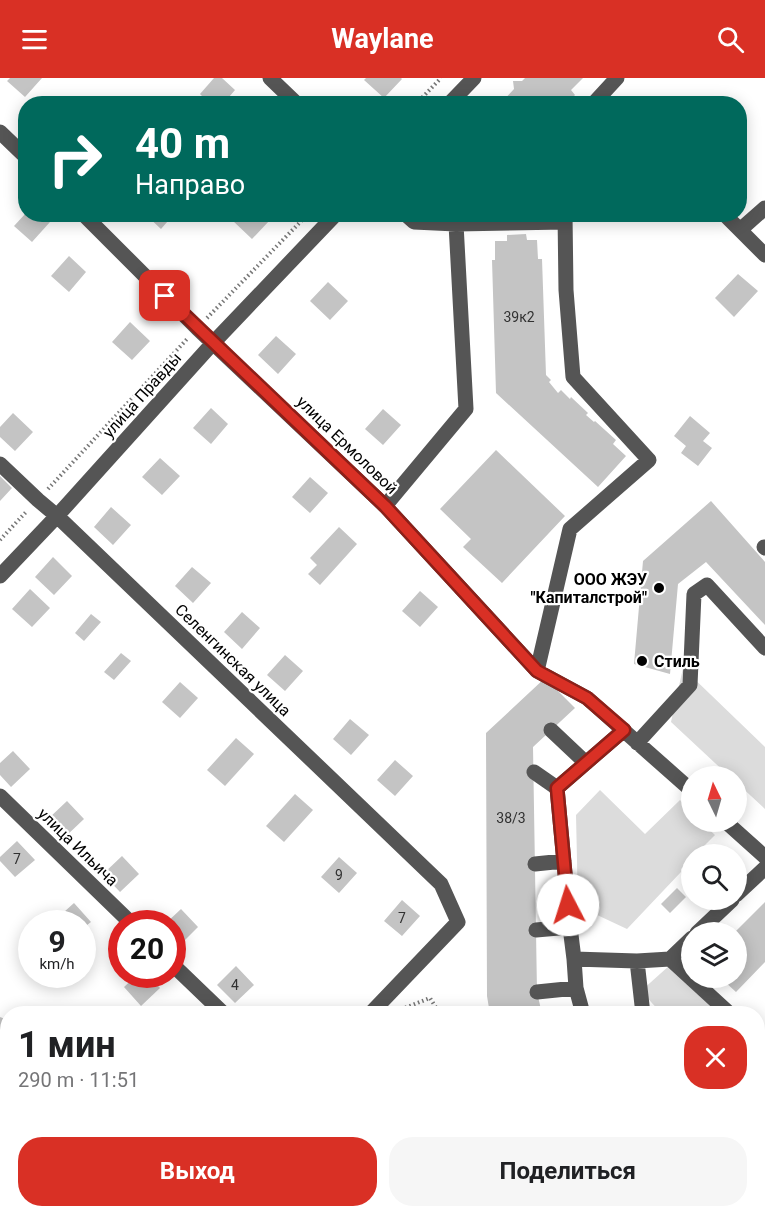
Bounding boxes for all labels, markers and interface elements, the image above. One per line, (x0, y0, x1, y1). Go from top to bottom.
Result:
icon: menu (18, 23, 51, 56)
text: Waylane (331, 23, 434, 55)
icon: search (714, 23, 747, 56)
text: 40 m (135, 119, 230, 168)
icon: right (36, 120, 114, 198)
text: Направо (135, 169, 245, 201)
pin (139, 270, 190, 321)
icon: arrive (148, 279, 181, 312)
house number: 39к2 (503, 309, 535, 325)
street label: улица Правды (99, 348, 185, 442)
street label: улица Ермоловой (293, 392, 401, 498)
place label: ООО ЖЭУ "Капиталстрой" (531, 570, 647, 607)
marker: ООО ЖЭУ "Капиталстрой" (652, 581, 666, 595)
street label: Селенгинская улица (171, 600, 295, 720)
place label: Стиль (654, 652, 700, 671)
marker: Стиль (635, 654, 649, 668)
north arrow (681, 766, 747, 832)
map controls (681, 766, 747, 988)
street label: улица Ильича (34, 804, 122, 890)
house number: 38/3 (496, 810, 526, 826)
button: search (681, 844, 747, 910)
house number: 7 (13, 851, 21, 867)
house number: 9 (335, 867, 343, 883)
position arrow (536, 873, 600, 937)
speed limit sign: 20 (108, 910, 186, 988)
house number: 7 (398, 910, 406, 926)
button: layers (681, 922, 747, 988)
text: 9 (48, 924, 66, 959)
text: km/h (39, 955, 75, 973)
house number: 4 (231, 977, 239, 993)
text: 1 мин (18, 1024, 116, 1066)
button: close (684, 1026, 747, 1089)
text: 290 m · 11:51 (18, 1068, 139, 1092)
button: Выход (18, 1137, 377, 1206)
button: Поделиться (389, 1137, 747, 1206)

